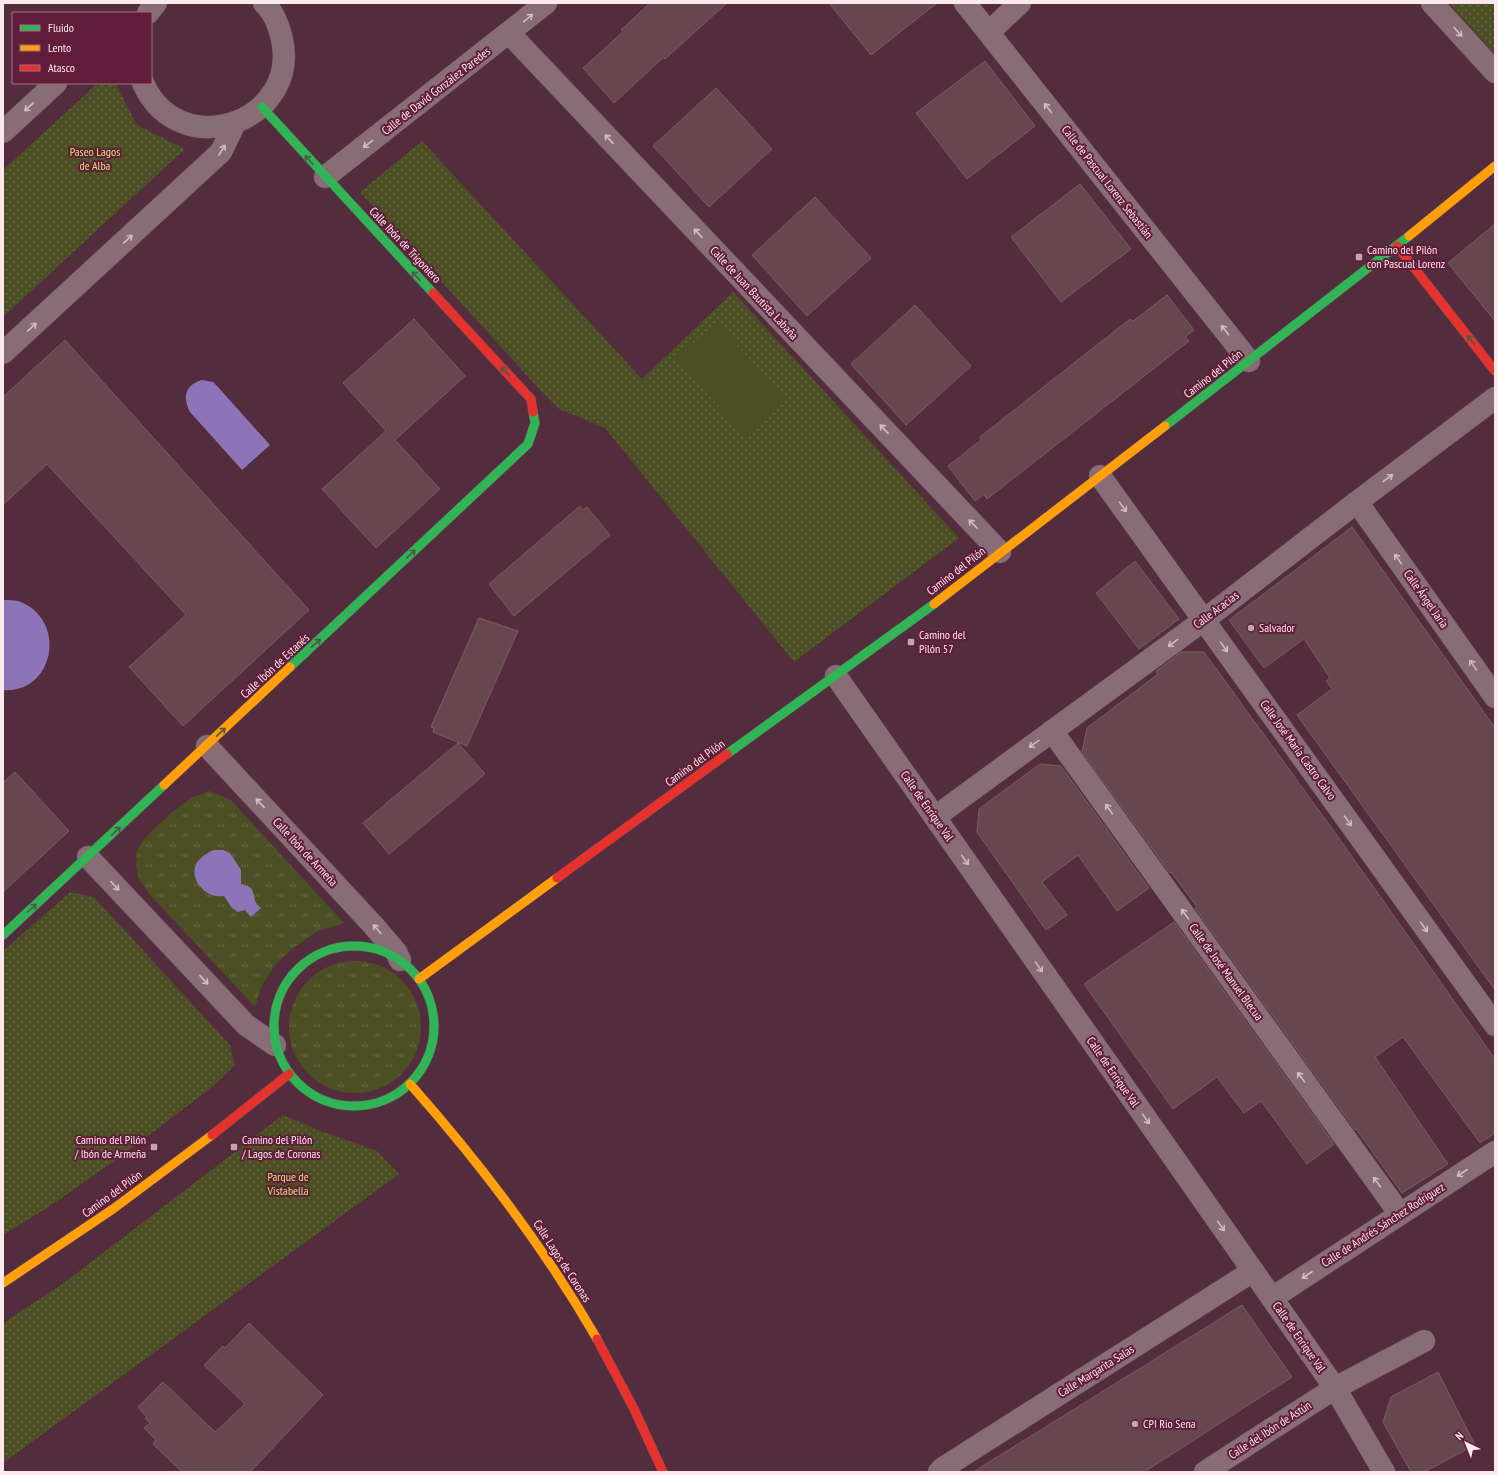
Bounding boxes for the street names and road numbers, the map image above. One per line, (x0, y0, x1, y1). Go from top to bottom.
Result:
street label: Calle de David González Paredes (378, 43, 493, 138)
street label: Calle de Pascual Lorenz Sebastián (1059, 122, 1156, 241)
street label: Calle Ibón de Trigoniero (366, 204, 444, 286)
street label: Calle de Juan Bautista Labaña (707, 243, 802, 343)
street label: Camino del Pilón (1180, 346, 1245, 401)
street label: Camino del Pilón (923, 543, 988, 598)
street label: Calle Ángel Jaria (1401, 567, 1452, 631)
street label: Calle Acacias (1190, 588, 1241, 632)
street label: Calle Ibón de Estanés (237, 630, 312, 701)
street label: Calle José María Castro Calvo (1257, 697, 1340, 803)
street label: Camino del Pilón (662, 736, 728, 789)
street label: Calle de Enrique Val (898, 768, 957, 844)
street label: Calle Ibón de Armeña (270, 814, 341, 889)
street label: Calle de José Manuel Blecua (1186, 920, 1267, 1023)
street label: Calle de Enrique Val (1084, 1034, 1143, 1110)
street label: Camino del Pilón (79, 1167, 145, 1220)
street label: Calle de Andrés Sánchez Rodríguez (1318, 1179, 1447, 1270)
street label: Calle Lagos de Coronas (530, 1217, 595, 1305)
street label: Calle de Enrique Val (1270, 1299, 1329, 1375)
street label: Calle Margarita Salas (1055, 1341, 1137, 1400)
street label: Calle del Ibón de Astún (1226, 1397, 1314, 1462)

